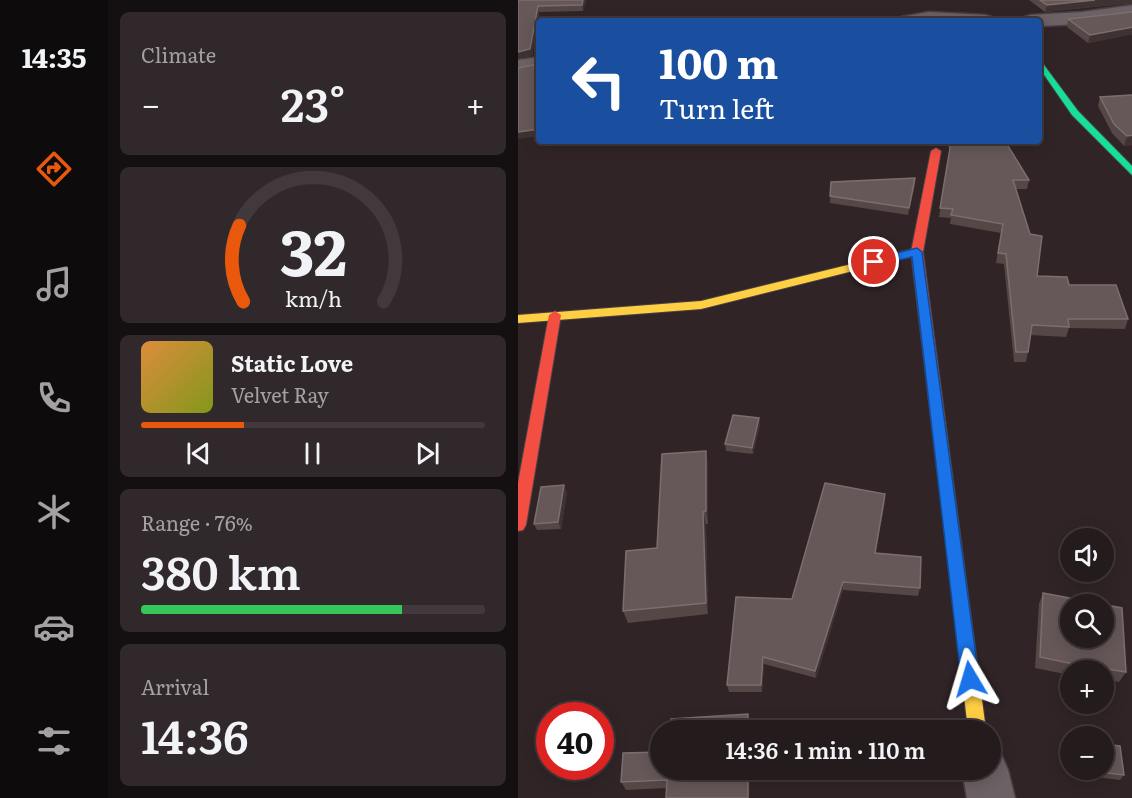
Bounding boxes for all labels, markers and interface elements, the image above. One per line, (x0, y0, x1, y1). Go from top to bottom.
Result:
text: 100 m (659, 30, 778, 92)
text: 14:35 (22, 36, 86, 76)
text: Climate (141, 39, 216, 69)
icon: left (560, 42, 638, 120)
text: 23° (281, 69, 345, 136)
text: − (141, 78, 160, 127)
text: + (466, 78, 485, 127)
text: Turn left (659, 87, 774, 127)
icon: directions (33, 148, 75, 190)
text: 32 (279, 203, 347, 295)
pin (848, 236, 899, 287)
icon: arrive (857, 245, 890, 278)
icon: music (33, 263, 75, 305)
text: km/h (284, 282, 342, 314)
text: Static Love (231, 346, 353, 379)
icon: phone (33, 377, 75, 419)
text: Velvet Ray (231, 379, 329, 409)
icon: previous (182, 437, 215, 470)
icon: pause (296, 437, 329, 470)
icon: next (411, 437, 444, 470)
icon: climate (33, 491, 75, 533)
text: Range · 76% (141, 507, 253, 537)
map controls (1060, 528, 1114, 780)
button: sound (1060, 528, 1114, 582)
text: 380 km (141, 537, 301, 604)
button: search (1060, 594, 1114, 648)
icon: car (33, 606, 75, 648)
position arrow (938, 647, 1002, 711)
button: + (1060, 660, 1114, 714)
text: Arrival (141, 671, 209, 701)
text: 14:36 (141, 701, 249, 768)
speed limit sign: 40 (536, 702, 614, 780)
icon: filters (33, 720, 75, 762)
button: − (1060, 726, 1114, 780)
text: 14:36 · 1 min · 110 m (725, 733, 926, 766)

